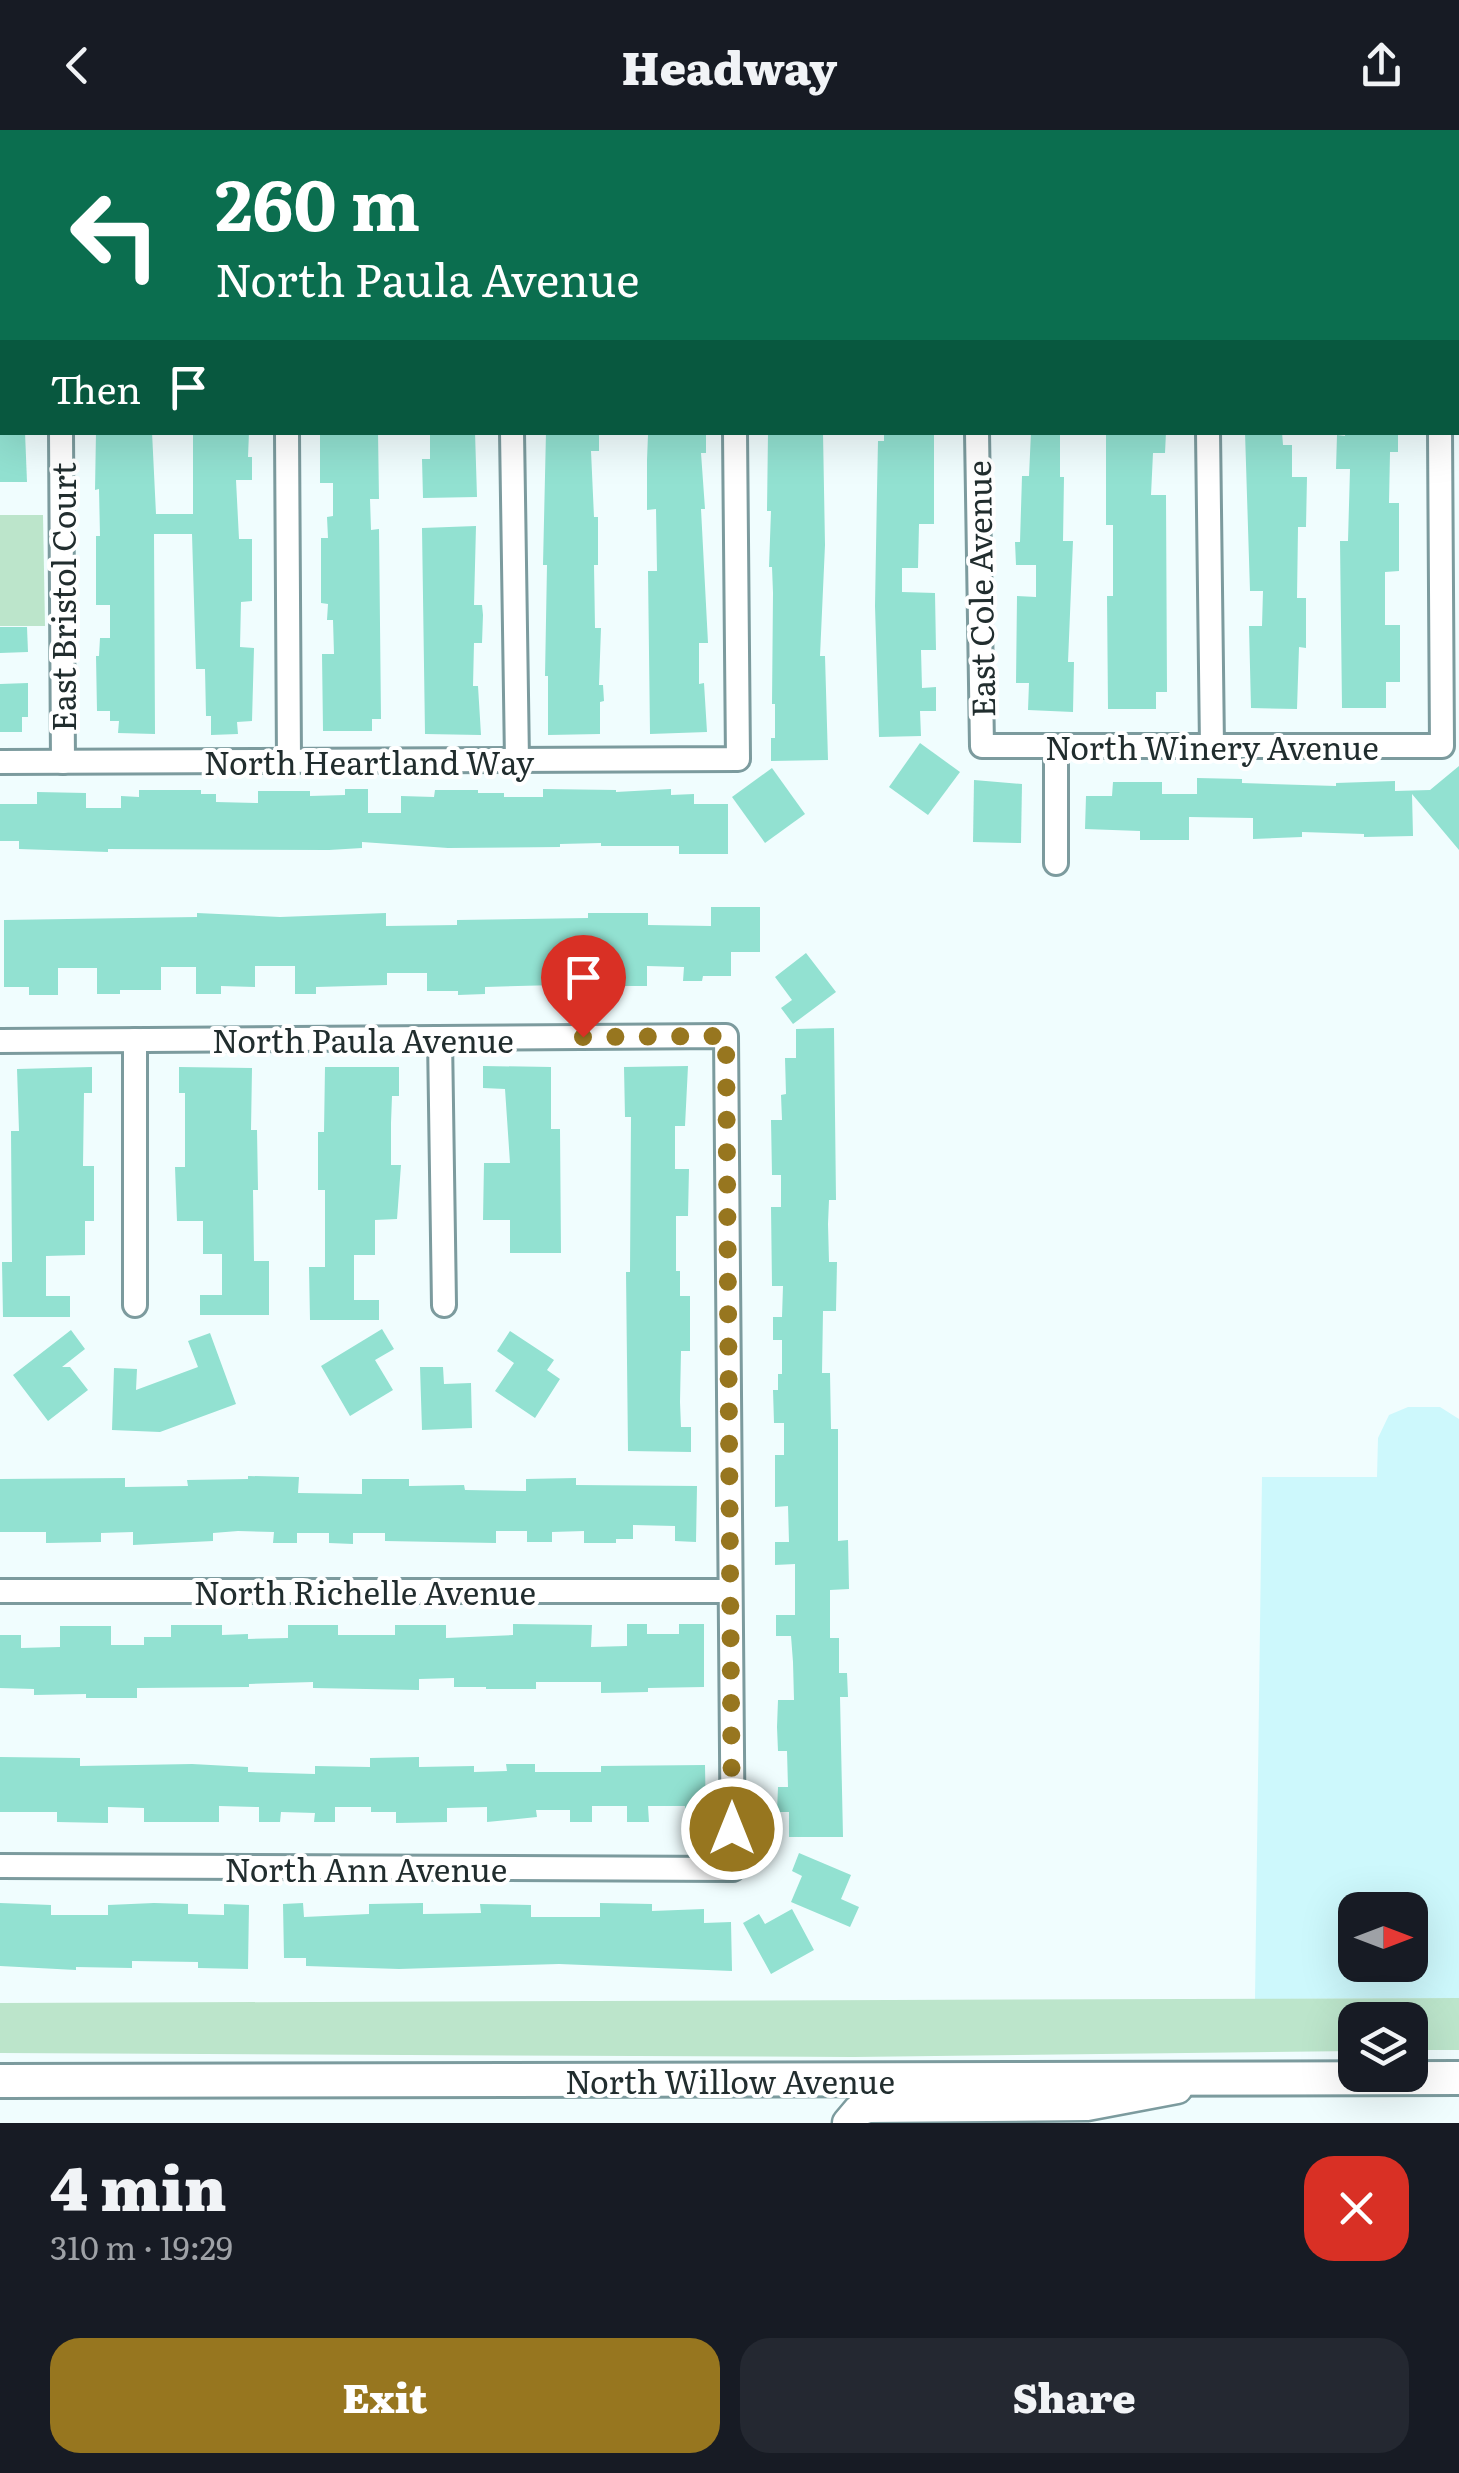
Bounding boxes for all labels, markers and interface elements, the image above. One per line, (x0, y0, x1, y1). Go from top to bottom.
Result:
text: Headway (622, 32, 837, 99)
icon: back (50, 38, 105, 93)
icon: share (1354, 38, 1409, 93)
text: 260 m (215, 149, 420, 253)
icon: left (50, 170, 180, 300)
text: North Paula Avenue (215, 244, 640, 311)
text: Then (50, 359, 141, 416)
icon: arrive (161, 360, 216, 415)
street label: East Cole Avenue (953, 460, 1005, 718)
street label: East Bristol Court (38, 462, 86, 732)
street label: North Winery Avenue (1045, 722, 1379, 770)
street label: North Heartland Way (204, 737, 535, 785)
pin (541, 935, 626, 1038)
icon: arrive (556, 950, 611, 1005)
street label: North Paula Avenue (212, 1015, 514, 1063)
street label: North Richelle Avenue (194, 1567, 536, 1615)
position arrow (680, 1777, 784, 1881)
street label: North Ann Avenue (225, 1844, 507, 1892)
north arrow (1338, 1892, 1428, 1982)
map controls (1338, 1892, 1428, 2092)
button: layers (1338, 2002, 1428, 2092)
street label: North Willow Avenue (565, 2056, 895, 2104)
text: 4 min (50, 2140, 227, 2229)
button: close (1304, 2156, 1409, 2261)
text: 310 m · 19:29 (50, 2222, 233, 2270)
button: Exit (50, 2338, 720, 2453)
button: Share (740, 2338, 1409, 2453)

